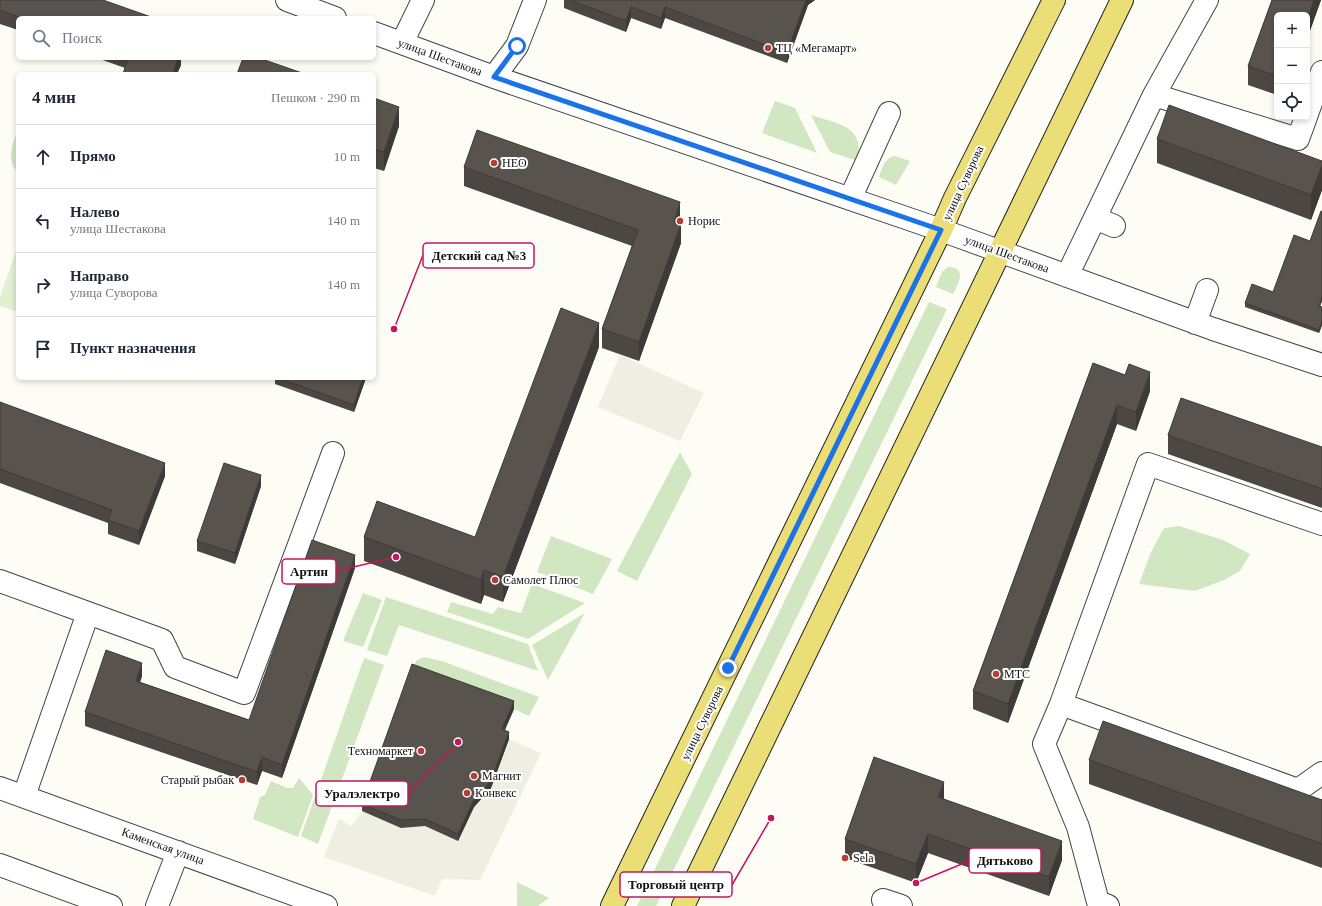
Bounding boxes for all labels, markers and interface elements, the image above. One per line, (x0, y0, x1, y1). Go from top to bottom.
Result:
map controls (1274, 12, 1310, 120)
button: + (1274, 12, 1310, 48)
search box (16, 16, 376, 60)
icon: search (30, 27, 52, 49)
text: Поиск (62, 30, 102, 46)
street label: улица Шестакова (396, 35, 485, 79)
route start (508, 37, 526, 55)
place label: ТЦ «Мегамарт» (776, 41, 857, 55)
marker: ТЦ «Мегамарт» (763, 43, 773, 53)
button: − (1274, 48, 1310, 84)
button: locate (1274, 84, 1310, 120)
text: 4 мин (32, 88, 76, 107)
text: Пешком · 290 m (271, 90, 360, 105)
street label: улица Суворова (940, 143, 987, 223)
icon: ahead (32, 146, 54, 168)
text: Прямо (70, 148, 116, 164)
text: 10 m (334, 149, 360, 164)
place label: НЕО (502, 156, 527, 170)
marker: НЕО (489, 158, 499, 168)
text: Налево (70, 204, 120, 220)
icon: left (32, 210, 54, 232)
text: 140 m (327, 213, 360, 228)
place label: Норис (688, 214, 720, 228)
marker: Норис (675, 216, 685, 226)
text: улица Шестакова (70, 221, 166, 236)
street label: улица Шестакова (963, 232, 1052, 276)
callout: Детский сад №3 (423, 243, 534, 268)
text: Детский сад №3 (432, 248, 527, 263)
text: Направо (70, 268, 129, 284)
icon: right (32, 274, 54, 296)
text: 140 m (327, 277, 360, 292)
text: улица Суворова (70, 285, 157, 300)
icon: arrive (32, 338, 54, 360)
text: Пункт назначения (70, 340, 196, 356)
callout: Артин (282, 559, 336, 584)
text: Артин (290, 564, 328, 579)
place label: Самолет Плюс (503, 573, 578, 587)
marker: Самолет Плюс (490, 575, 500, 585)
route end (719, 659, 737, 677)
place label: МТС (1004, 667, 1030, 681)
marker: МТС (991, 669, 1001, 679)
street label: улица Суворова (678, 683, 726, 762)
place label: Техномаркет (348, 744, 414, 758)
marker: Техномаркет (416, 746, 426, 756)
place label: Магнит (482, 769, 522, 783)
marker: Магнит (469, 771, 479, 781)
place label: Старый рыбак (161, 773, 234, 787)
marker: Старый рыбак (237, 775, 247, 785)
callout: Уралэлектро (316, 781, 408, 806)
text: Уралэлектро (324, 786, 400, 801)
place label: Конвекс (475, 786, 517, 800)
marker: Конвекс (462, 788, 472, 798)
street label: Каменская улица (120, 825, 207, 868)
callout: Дятьково (969, 848, 1041, 873)
place label: Sela (853, 851, 874, 865)
marker: Sela (840, 853, 850, 863)
text: Дятьково (977, 853, 1033, 868)
callout: Торговый центр (620, 872, 732, 897)
text: Торговый центр (628, 877, 724, 892)

